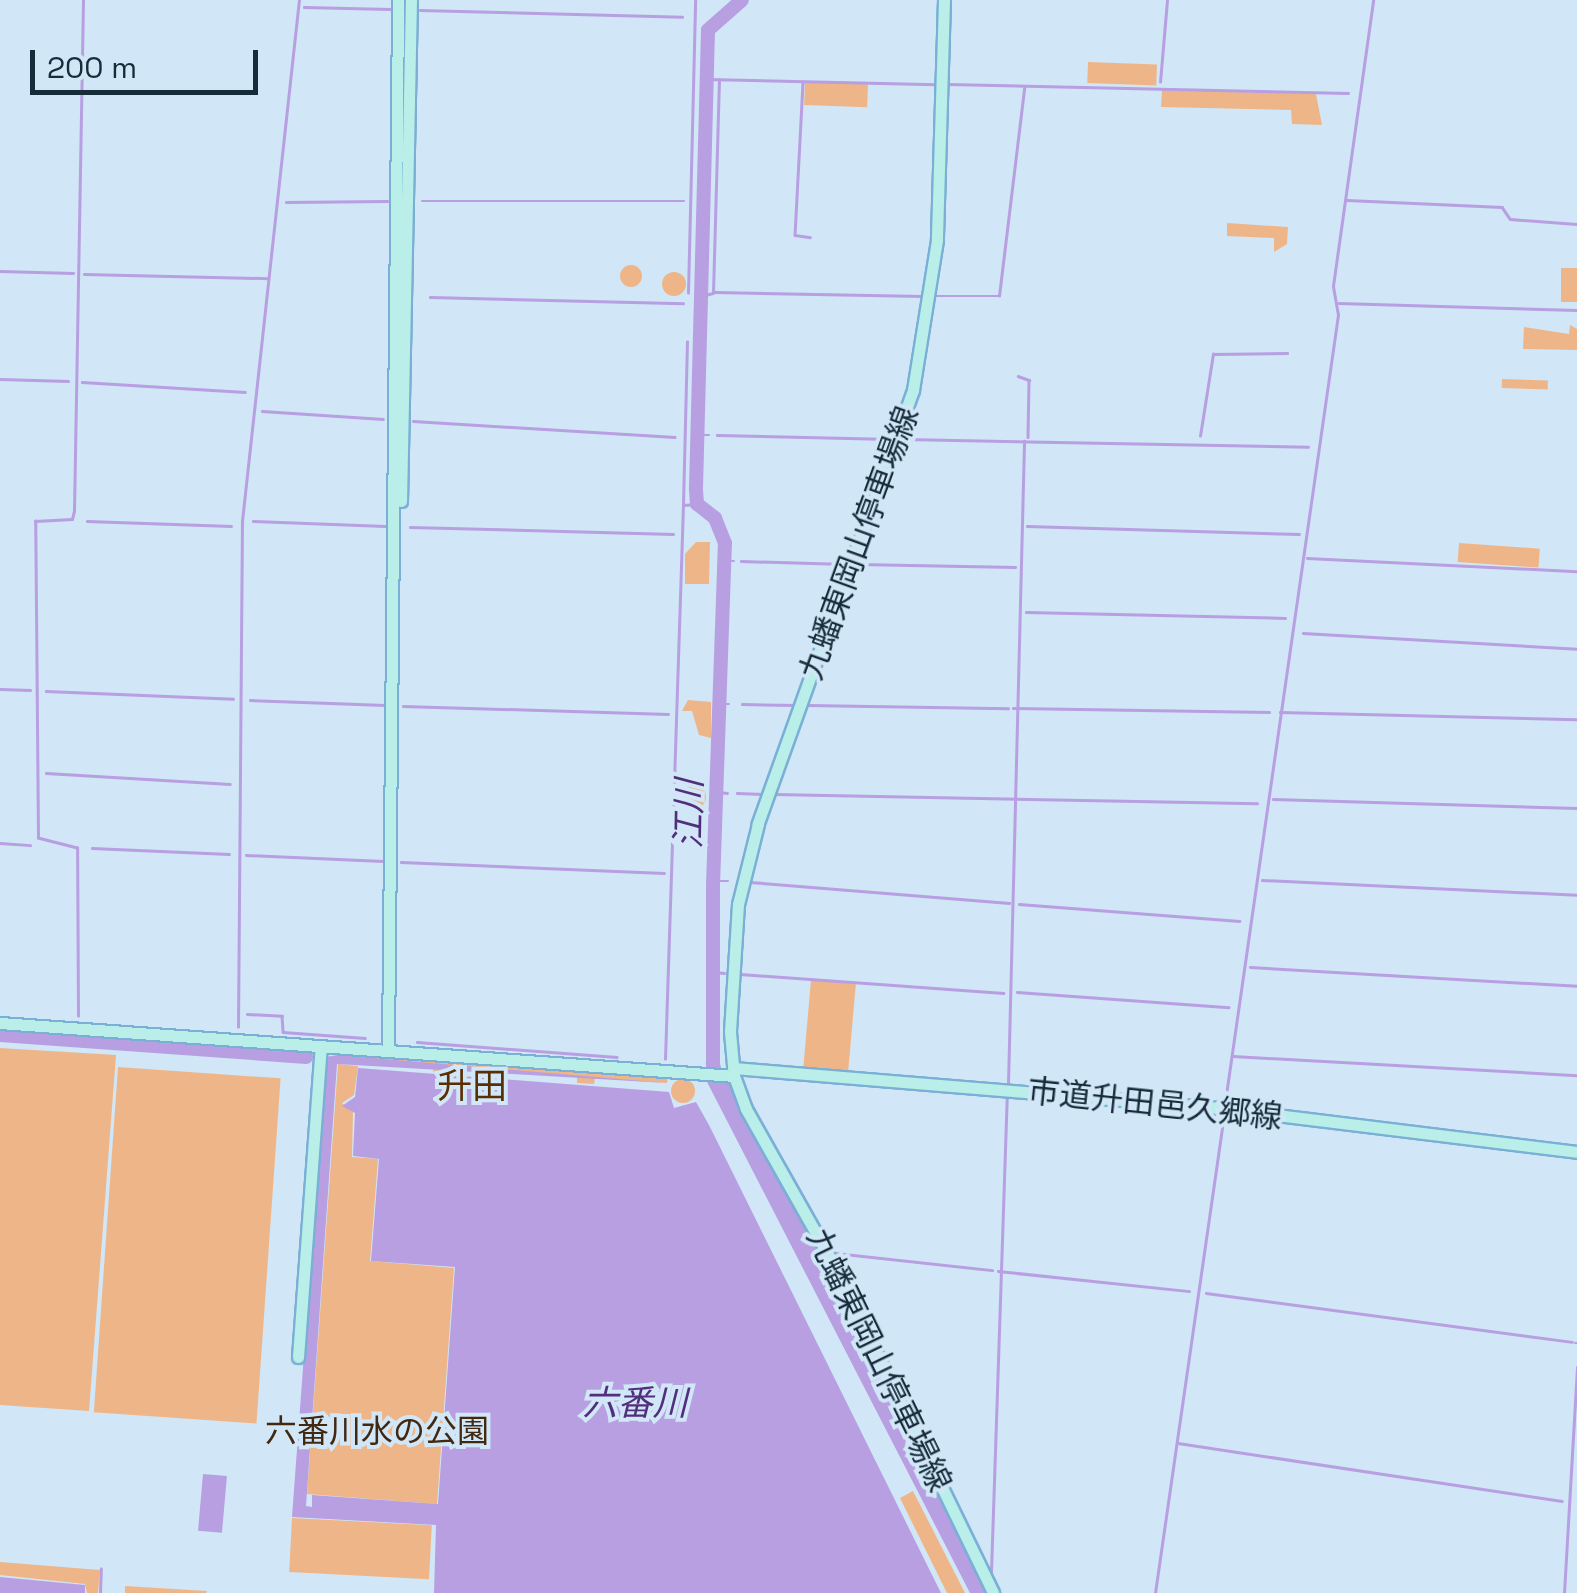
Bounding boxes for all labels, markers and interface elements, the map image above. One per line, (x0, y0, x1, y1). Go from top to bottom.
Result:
scale bar (35, 30, 262, 92)
text: 200 m (47, 48, 137, 87)
street label: 九蟠東岡山停車場線 (792, 401, 926, 685)
water label: 江川 (667, 779, 711, 849)
district label: 升田 (437, 1065, 507, 1107)
street label: 市道升田邑久郷線 (1026, 1072, 1284, 1136)
street label: 九蟠東岡山停車場線 (799, 1222, 959, 1498)
water label: 六番川 (583, 1382, 687, 1424)
park label: 六番川水の公園 (265, 1412, 489, 1450)

